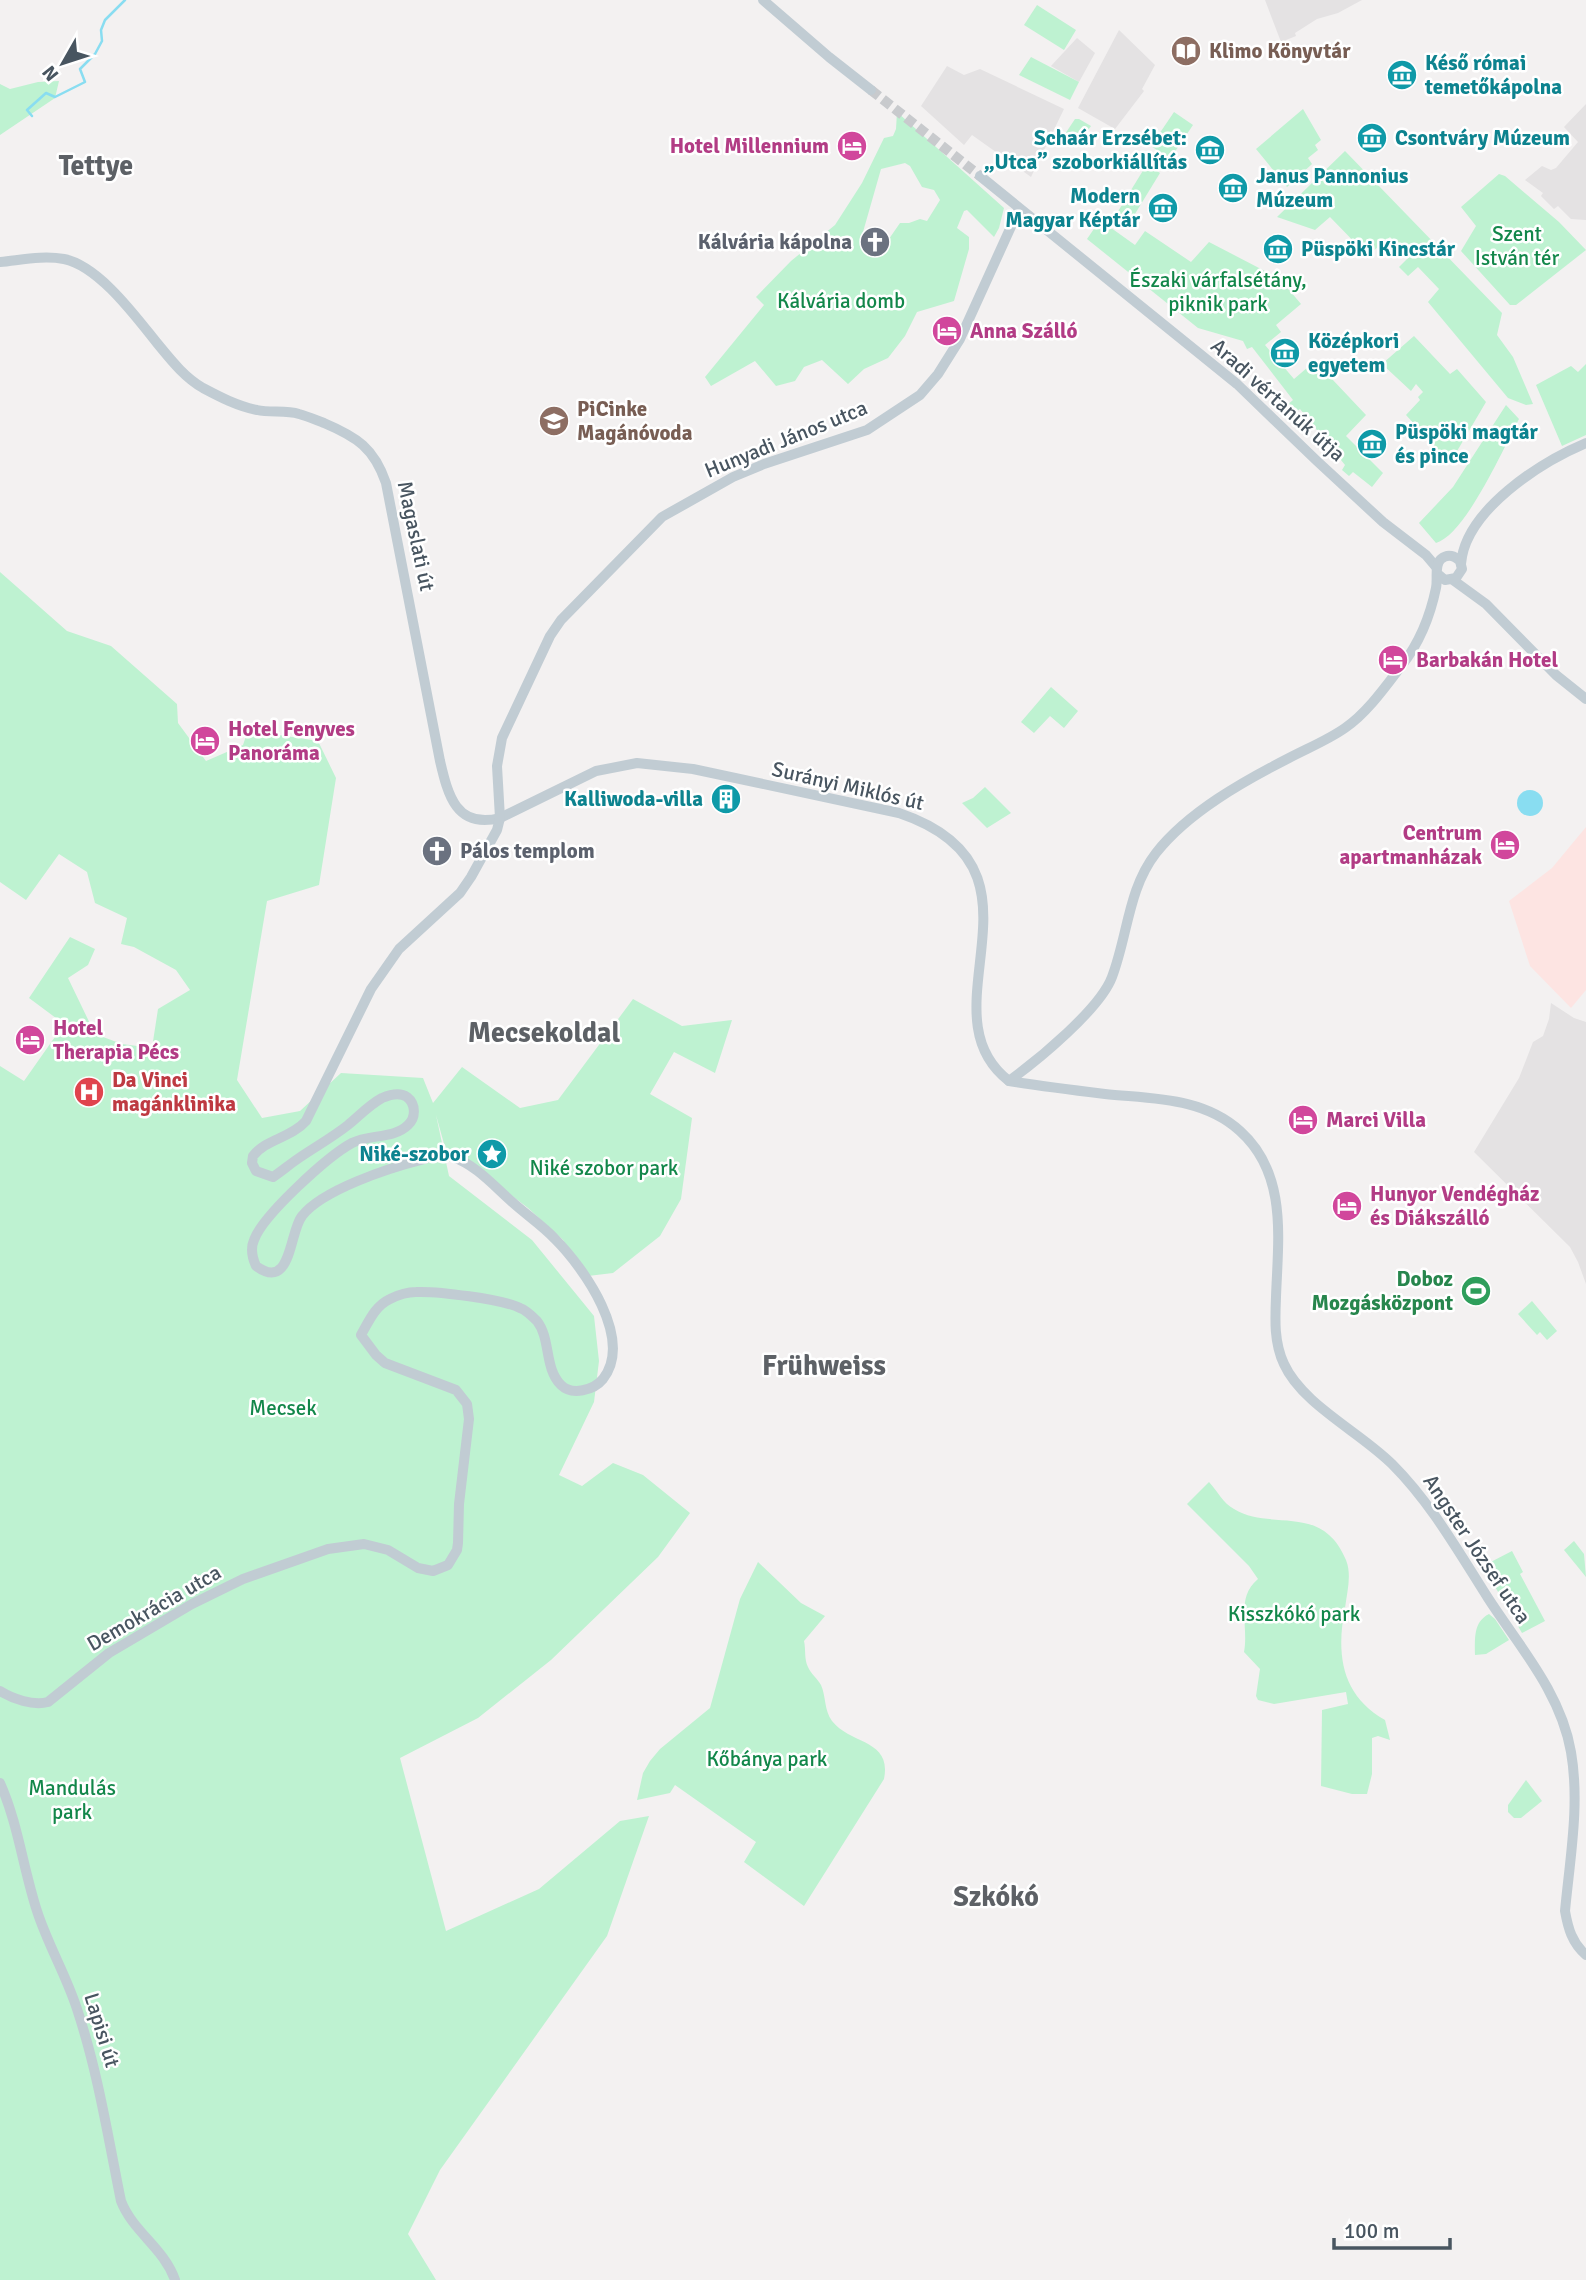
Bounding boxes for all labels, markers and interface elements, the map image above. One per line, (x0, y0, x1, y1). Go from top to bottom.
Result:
north arrow (28, 28, 98, 98)
library icon: Klimo Könyvtár (1169, 34, 1203, 68)
place label: Klimo Könyvtár (1209, 38, 1351, 64)
place label: Késő római temetőkápolna (1424, 50, 1562, 100)
museum icon: Késő római temetőkápolna (1385, 58, 1419, 92)
text: N (37, 60, 64, 86)
museum icon: Csontváry Múzeum (1355, 121, 1389, 155)
place label: Schaár Erzsébet: „Utca” szoborkiállítás (984, 125, 1187, 175)
place label: Csontváry Múzeum (1395, 125, 1570, 151)
hotel icon: Hotel Millennium (835, 129, 869, 163)
place label: Hotel Millennium (670, 133, 829, 159)
museum icon: Schaár Erzsébet: „Utca” szoborkiállítás (1193, 133, 1227, 167)
district label: Tettye (59, 149, 133, 183)
place label: Janus Pannonius Múzeum (1256, 163, 1408, 213)
museum icon: Janus Pannonius Múzeum (1216, 171, 1250, 205)
place label: Modern Magyar Képtár (1005, 183, 1141, 233)
museum icon: Modern Magyar Képtár (1146, 191, 1180, 225)
park label: Szent István tér (1475, 221, 1560, 271)
church icon: Kálvária kápolna (858, 225, 892, 259)
place label: Kálvária kápolna (698, 229, 852, 255)
museum icon: Püspöki Kincstár (1261, 232, 1295, 266)
place label: Püspöki Kincstár (1301, 236, 1456, 262)
park label: Északi várfalsétány, piknik park (1129, 267, 1307, 317)
park label: Kálvária domb (777, 288, 905, 314)
hotel icon: Anna Szálló (930, 314, 964, 348)
place label: Anna Szálló (970, 318, 1077, 344)
place label: Középkori egyetem (1308, 328, 1399, 378)
street label: Aradi vértanúk útja (1205, 333, 1351, 467)
museum icon: Középkori egyetem (1268, 336, 1302, 370)
street label: Hunyadi János utca (701, 395, 871, 483)
place label: PiCinke Magánóvoda (577, 396, 693, 446)
school or university icon: PiCinke Magánóvoda (537, 404, 571, 438)
place label: Püspöki magtár és pince (1395, 419, 1539, 469)
museum icon: Püspöki magtár és pince (1355, 427, 1389, 461)
street label: Magaslati út (392, 479, 440, 593)
hotel icon: Barbakán Hotel (1376, 643, 1410, 677)
place label: Barbakán Hotel (1416, 647, 1558, 673)
place label: Hotel Fenyves Panoráma (228, 716, 355, 766)
hotel icon: Hotel Fenyves Panoráma (188, 724, 222, 758)
street label: Surányi Miklós út (769, 756, 927, 816)
building icon: Kalliwoda-villa (709, 782, 743, 816)
place label: Kalliwoda-villa (564, 786, 703, 812)
place label: Centrum apartmanházak (1340, 820, 1482, 870)
hotel icon: Centrum apartmanházak (1488, 828, 1522, 862)
church icon: Pálos templom (420, 834, 454, 868)
place label: Pálos templom (460, 838, 595, 864)
place label: Hotel Therapia Pécs (53, 1015, 179, 1065)
district label: Mecsekoldal (468, 1016, 620, 1050)
hotel icon: Hotel Therapia Pécs (13, 1023, 47, 1057)
place label: Da Vinci magánklinika (112, 1067, 236, 1117)
hospital icon: Da Vinci magánklinika (72, 1075, 106, 1109)
hotel icon: Marci Villa (1286, 1103, 1320, 1137)
place label: Marci Villa (1326, 1107, 1426, 1133)
place icon: Niké-szobor (475, 1137, 509, 1171)
place label: Niké-szobor (359, 1141, 470, 1167)
park label: Niké szobor park (530, 1155, 679, 1181)
place label: Hunyor Vendégház és Diákszálló (1370, 1181, 1540, 1231)
hotel icon: Hunyor Vendégház és Diákszálló (1330, 1189, 1364, 1223)
place label: Doboz Mozgásközpont (1312, 1266, 1453, 1316)
sports icon: Doboz Mozgásközpont (1459, 1274, 1493, 1308)
district label: Frühweiss (762, 1349, 886, 1383)
park label: Mecsek (249, 1395, 317, 1421)
street label: Angster József utca (1417, 1469, 1537, 1629)
street label: Demokrácia utca (82, 1559, 226, 1657)
park label: Kisszkókó park (1228, 1601, 1361, 1627)
park label: Kőbánya park (707, 1746, 828, 1772)
park label: Mandulás park (28, 1775, 116, 1825)
district label: Szkókó (953, 1880, 1039, 1914)
street label: Lapisi út (78, 1990, 126, 2070)
scale bar (1334, 2206, 1450, 2250)
text: 100 m (1344, 2218, 1399, 2244)

